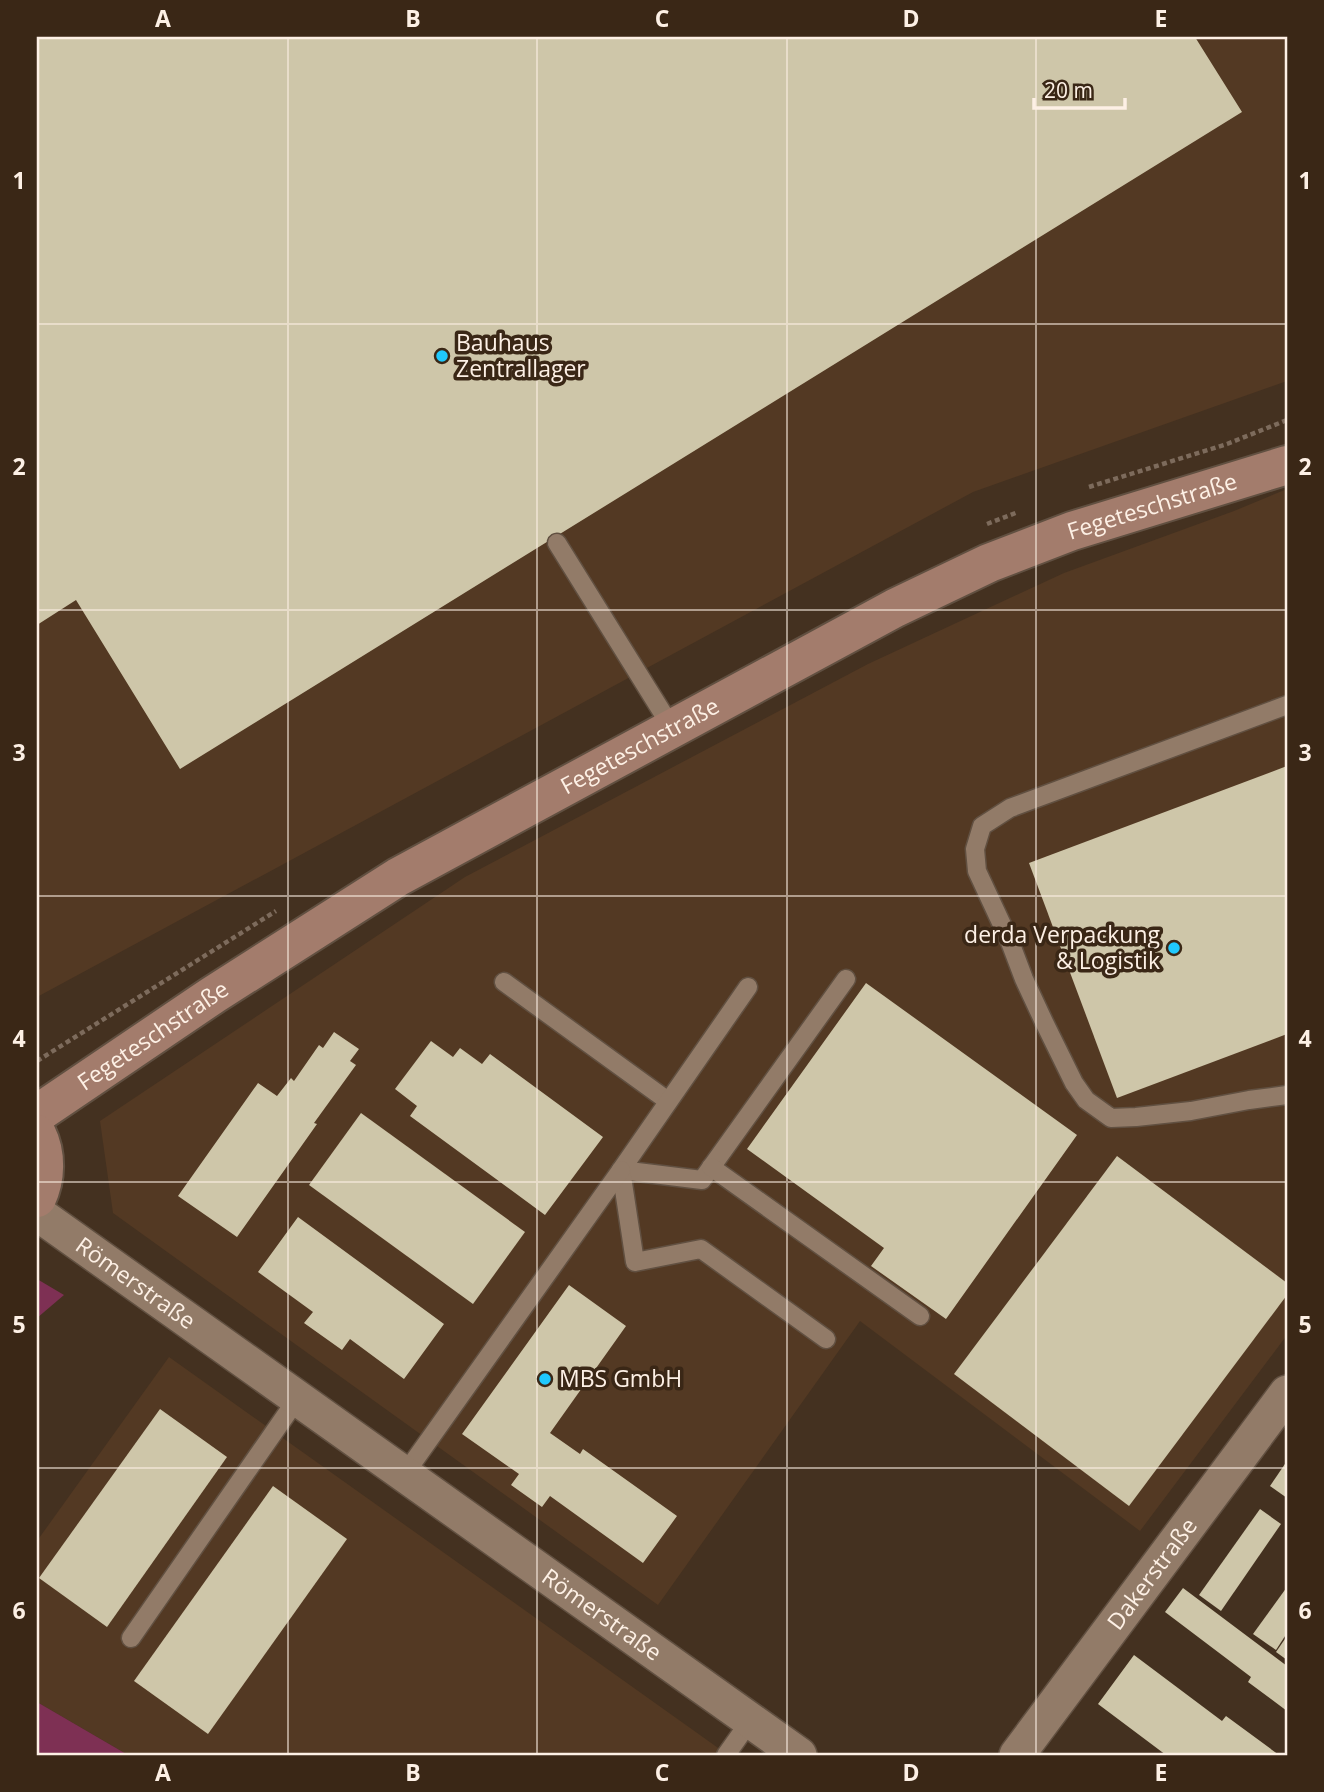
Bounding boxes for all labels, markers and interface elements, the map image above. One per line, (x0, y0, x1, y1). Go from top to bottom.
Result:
text: A (155, 2, 171, 34)
text: B (405, 2, 421, 34)
text: C (655, 2, 669, 34)
text: D (902, 2, 920, 34)
text: E (1155, 2, 1167, 34)
scale bar (1034, 66, 1124, 110)
text: 20 m (1044, 76, 1093, 104)
text: 1 (12, 164, 26, 196)
text: 1 (1298, 164, 1312, 196)
place label: Bauhaus Zentrallager (456, 326, 586, 384)
marker: Bauhaus Zentrallager (434, 348, 450, 364)
text: 2 (12, 450, 26, 482)
text: 2 (1298, 450, 1312, 482)
street label: Fegeteschstraße (1063, 464, 1241, 547)
street label: Fegeteschstraße (554, 689, 725, 801)
text: 3 (12, 736, 26, 768)
text: 3 (1298, 736, 1312, 768)
place label: derda Verpackung & Logistik (964, 918, 1160, 976)
marker: derda Verpackung & Logistik (1166, 940, 1182, 956)
street label: Fegeteschstraße (71, 972, 234, 1097)
text: 4 (12, 1022, 26, 1054)
text: 4 (1298, 1022, 1312, 1054)
street label: Römerstraße (70, 1229, 203, 1336)
text: 5 (12, 1308, 26, 1340)
text: 5 (1298, 1308, 1312, 1340)
place label: MBS GmbH (559, 1362, 682, 1394)
marker: MBS GmbH (537, 1371, 553, 1387)
street label: Dakerstraße (1099, 1511, 1204, 1636)
street label: Römerstraße (536, 1560, 669, 1668)
text: 6 (12, 1594, 26, 1626)
text: 6 (1298, 1594, 1312, 1626)
text: A (155, 1756, 171, 1788)
text: B (405, 1756, 421, 1788)
text: C (655, 1756, 669, 1788)
text: D (902, 1756, 920, 1788)
text: E (1155, 1756, 1167, 1788)

